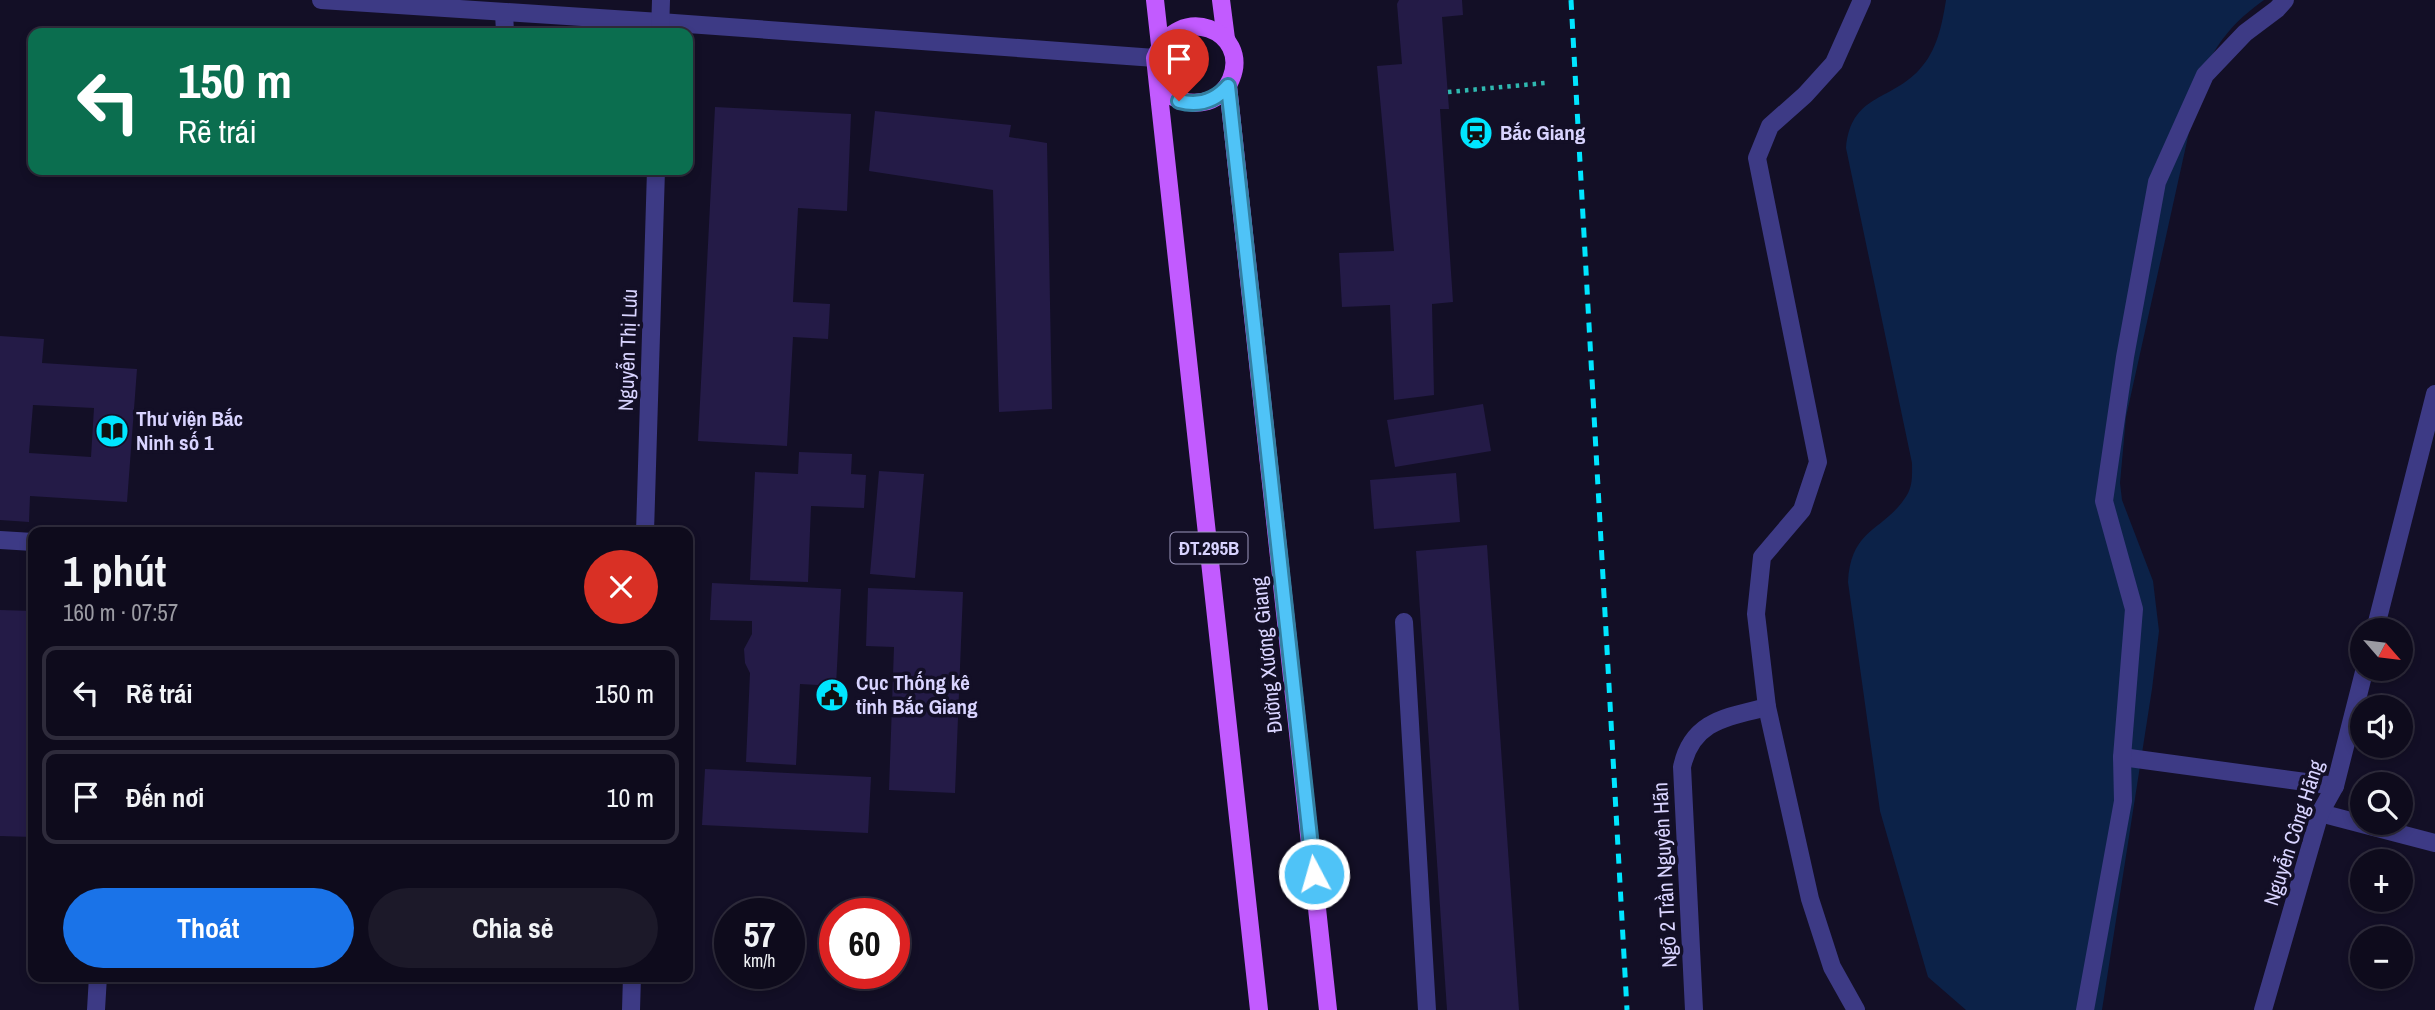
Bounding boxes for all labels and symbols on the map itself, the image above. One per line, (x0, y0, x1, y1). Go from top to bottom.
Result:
pin (1149, 29, 1209, 101)
station icon: Bắc Giang (1457, 114, 1495, 152)
place label: Bắc Giang (1500, 118, 1586, 147)
street label: Nguyễn Thị Lưu (611, 288, 644, 412)
place label: Thư viện Bắc Ninh số 1 (136, 404, 243, 457)
library icon: Thư viện Bắc Ninh số 1 (93, 412, 131, 450)
road number: ĐT.295B (1170, 533, 1248, 564)
street label: Đường Xương Giang (1244, 575, 1289, 735)
north arrow (2350, 618, 2413, 681)
place label: Cục Thống kê tỉnh Bắc Giang (856, 668, 978, 721)
public building icon: Cục Thống kê tỉnh Bắc Giang (813, 676, 851, 714)
street label: Nguyễn Công Hãng (2256, 756, 2331, 909)
street label: Ngõ 2 Trần Nguyên Hãn (1645, 782, 1684, 969)
position arrow (1277, 837, 1351, 911)
speed limit sign: 60 (819, 898, 910, 989)

